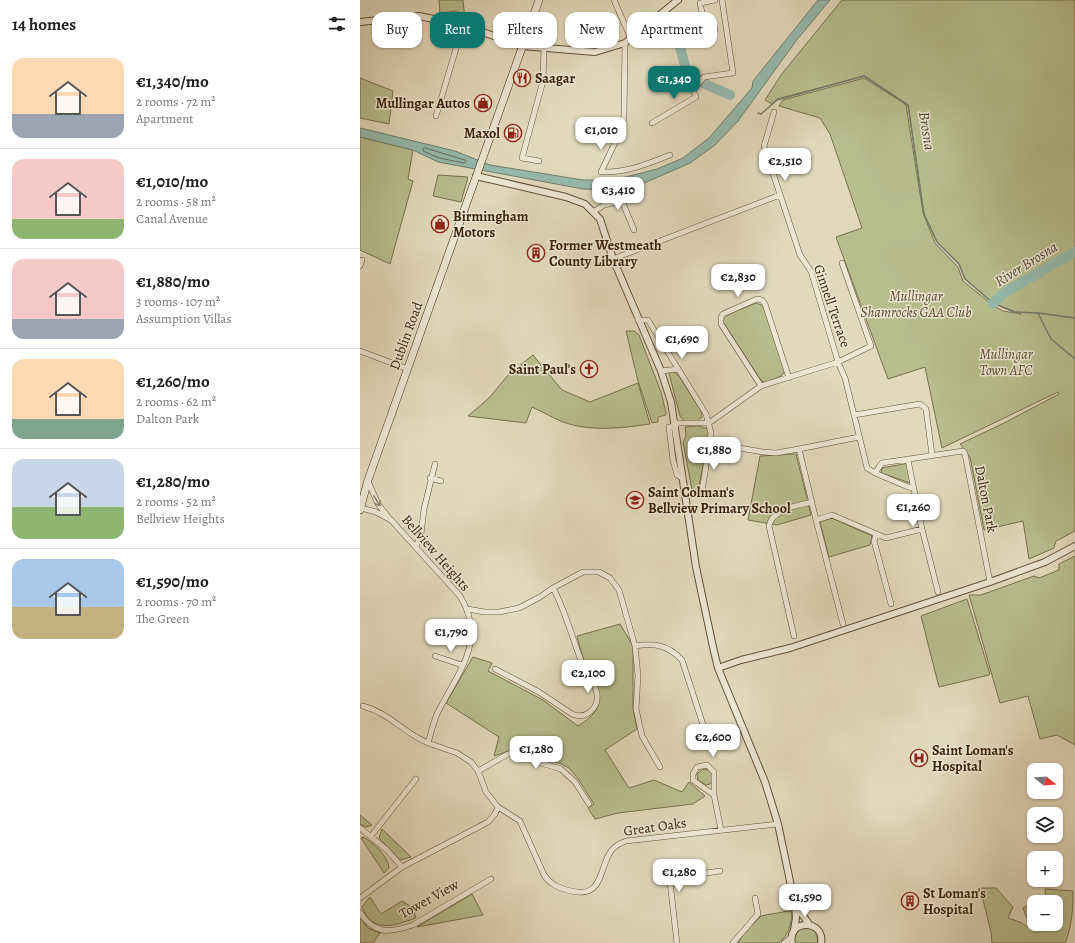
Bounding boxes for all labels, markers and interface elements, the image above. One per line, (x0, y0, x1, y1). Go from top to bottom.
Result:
chip: Buy (372, 12, 422, 48)
chip: Rent (430, 12, 485, 48)
chip: Filters (493, 12, 557, 48)
chip: New (565, 12, 619, 48)
chip: Apartment (627, 12, 717, 48)
text: 14 homes (12, 13, 76, 36)
icon: filters (326, 13, 348, 35)
pin: €1,340 (641, 66, 707, 100)
restaurant icon: Saagar (512, 68, 532, 88)
place label: Saagar (535, 69, 576, 88)
text: €1,340/mo (136, 70, 209, 93)
text: €1,340 (657, 70, 691, 87)
icon: home (44, 74, 92, 122)
text: 2 rooms · 72 m² (136, 93, 216, 110)
shop icon: Mullingar Autos (473, 93, 493, 113)
place label: Mullingar Autos (376, 94, 470, 113)
text: Apartment (136, 110, 194, 127)
water label: Brosna (914, 110, 940, 152)
pin: €1,010 (568, 117, 634, 151)
text: €1,010 (584, 121, 618, 138)
fuel station icon: Maxol (503, 123, 523, 143)
place label: Maxol (464, 124, 500, 143)
pin: €2,510 (752, 148, 818, 182)
text: €2,510 (768, 152, 802, 169)
text: €1,010/mo (136, 170, 208, 193)
icon: home (44, 175, 92, 223)
pin: €3,410 (585, 177, 651, 211)
text: €3,410 (601, 181, 635, 198)
text: 2 rooms · 58 m² (136, 193, 216, 210)
place label: Birmingham Motors (453, 207, 529, 242)
text: Canal Avenue (136, 210, 208, 227)
shop icon: Birmingham Motors (430, 214, 450, 234)
place label: Former Westmeath County Library (549, 236, 662, 271)
water label: River Brosna (991, 237, 1061, 291)
building icon: Former Westmeath County Library (526, 243, 546, 263)
street label: Ginnell Terrace (809, 262, 855, 350)
pin: €2,830 (705, 264, 771, 298)
text: €2,830 (720, 268, 756, 285)
text: €1,880/mo (136, 270, 210, 293)
icon: home (44, 275, 92, 323)
park label: Mullingar Shamrocks GAA Club (860, 287, 972, 322)
text: 3 rooms · 107 m² (136, 293, 220, 310)
street label: Dublin Road (385, 299, 427, 373)
text: Assumption Villas (136, 310, 232, 327)
pin: €1,690 (649, 326, 715, 360)
text: €1,690 (665, 330, 699, 347)
park label: Mullingar Town AFC (979, 345, 1034, 380)
church icon: Saint Paul's (579, 359, 599, 379)
place label: Saint Paul's (509, 360, 576, 379)
text: €1,260/mo (136, 370, 210, 393)
icon: home (44, 375, 92, 423)
text: 2 rooms · 62 m² (136, 393, 216, 410)
text: Dalton Park (136, 410, 199, 427)
pin: €1,880 (681, 437, 747, 471)
text: €1,880 (697, 441, 731, 458)
street label: Dalton Park (970, 464, 1002, 534)
text: €1,280/mo (136, 470, 210, 493)
icon: home (44, 475, 92, 523)
place label: Saint Colman's Bellview Primary School (648, 483, 791, 518)
school or university icon: Saint Colman's Bellview Primary School (625, 490, 645, 510)
text: 2 rooms · 52 m² (136, 493, 216, 510)
pin: €1,260 (880, 494, 946, 528)
one-way arrow (373, 495, 381, 506)
text: €1,260 (896, 498, 930, 515)
text: Bellview Heights (136, 510, 225, 527)
street label: Bellview Heights (397, 511, 475, 595)
text: €1,590/mo (136, 570, 209, 593)
icon: home (44, 575, 92, 623)
text: 2 rooms · 70 m² (136, 593, 216, 610)
text: The Green (136, 610, 189, 627)
pin: €1,790 (418, 619, 484, 653)
text: €1,790 (434, 623, 468, 640)
pin: €2,100 (555, 660, 621, 694)
text: €2,100 (571, 664, 605, 681)
pin: €2,600 (680, 724, 746, 758)
text: €2,600 (695, 728, 731, 745)
pin: €1,280 (503, 736, 569, 770)
text: €1,280 (519, 740, 553, 757)
place label: Saint Loman's Hospital (932, 741, 1014, 776)
hospital icon: Saint Loman's Hospital (909, 748, 929, 768)
north arrow (1027, 763, 1063, 799)
map controls (1027, 763, 1063, 931)
button: layers (1027, 807, 1063, 843)
street label: Great Oaks (622, 813, 688, 841)
button: + (1027, 851, 1063, 887)
pin: €1,280 (646, 859, 712, 893)
text: €1,280 (662, 863, 696, 880)
street label: Tower View (396, 875, 462, 923)
pin: €1,590 (772, 884, 838, 918)
place label: St Loman's Hospital (923, 884, 986, 919)
text: €1,590 (788, 888, 822, 905)
building icon: St Loman's Hospital (900, 891, 920, 911)
button: − (1027, 895, 1063, 931)

